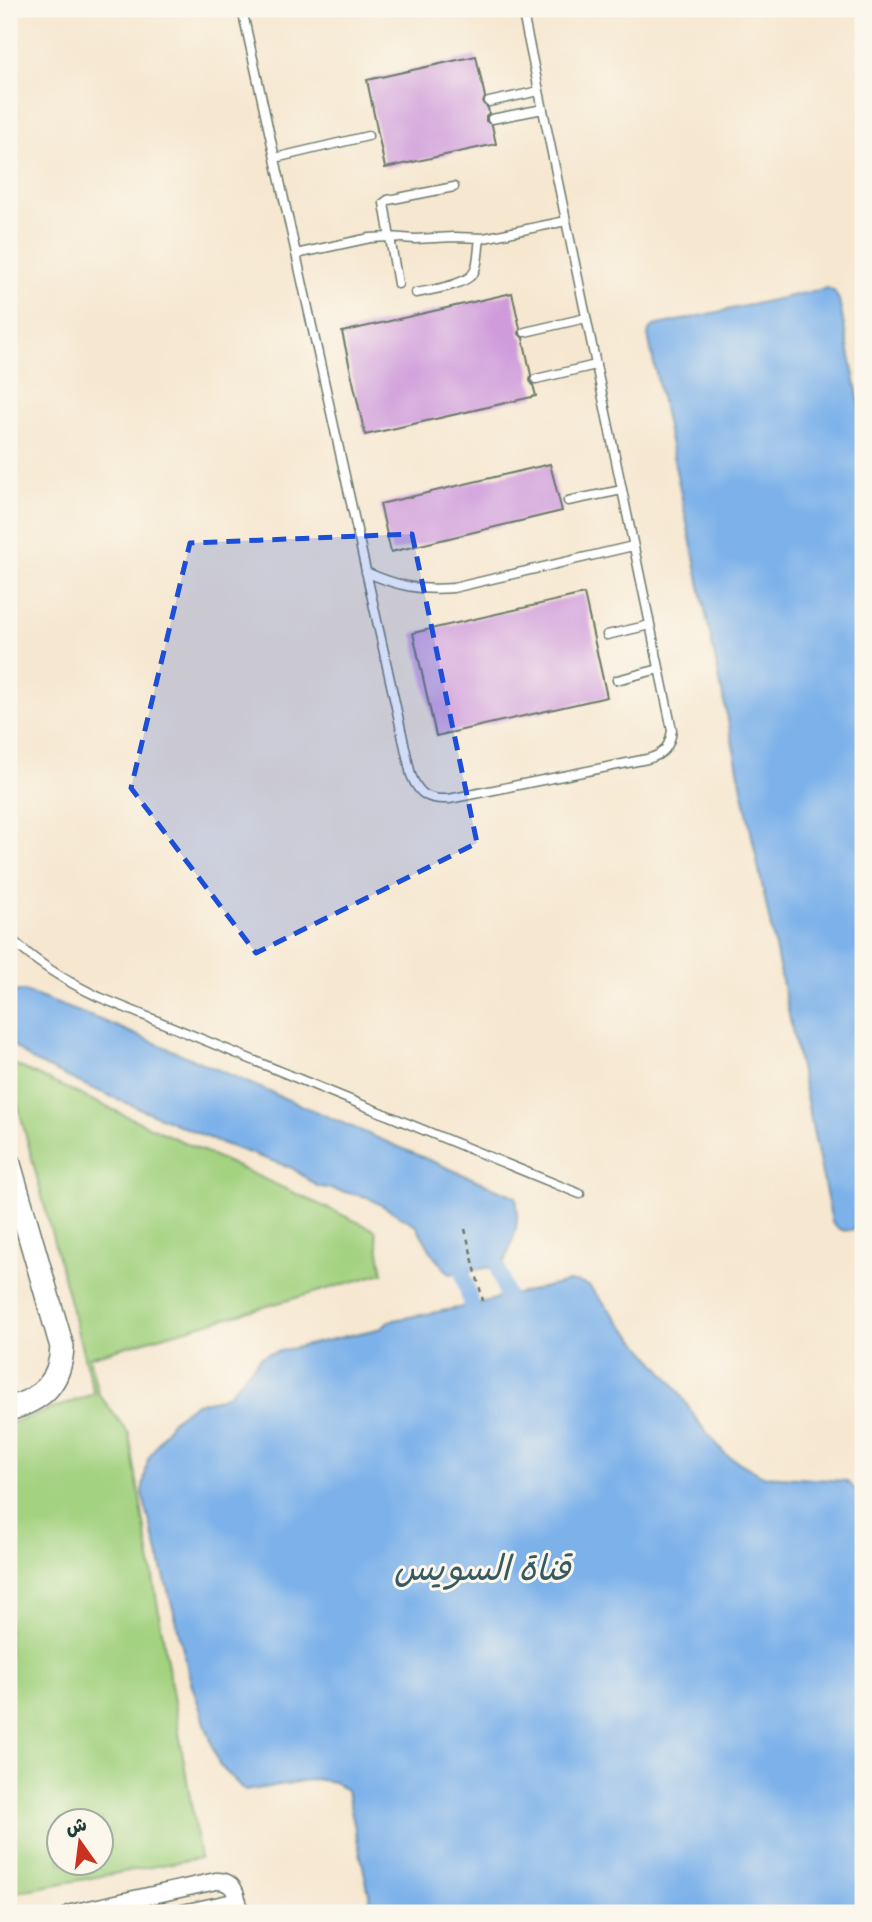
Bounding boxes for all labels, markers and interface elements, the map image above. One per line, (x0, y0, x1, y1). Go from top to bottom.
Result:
water label: قناة السويس (394, 1546, 573, 1591)
north arrow (46, 1806, 116, 1876)
text: ش (63, 1812, 89, 1841)

